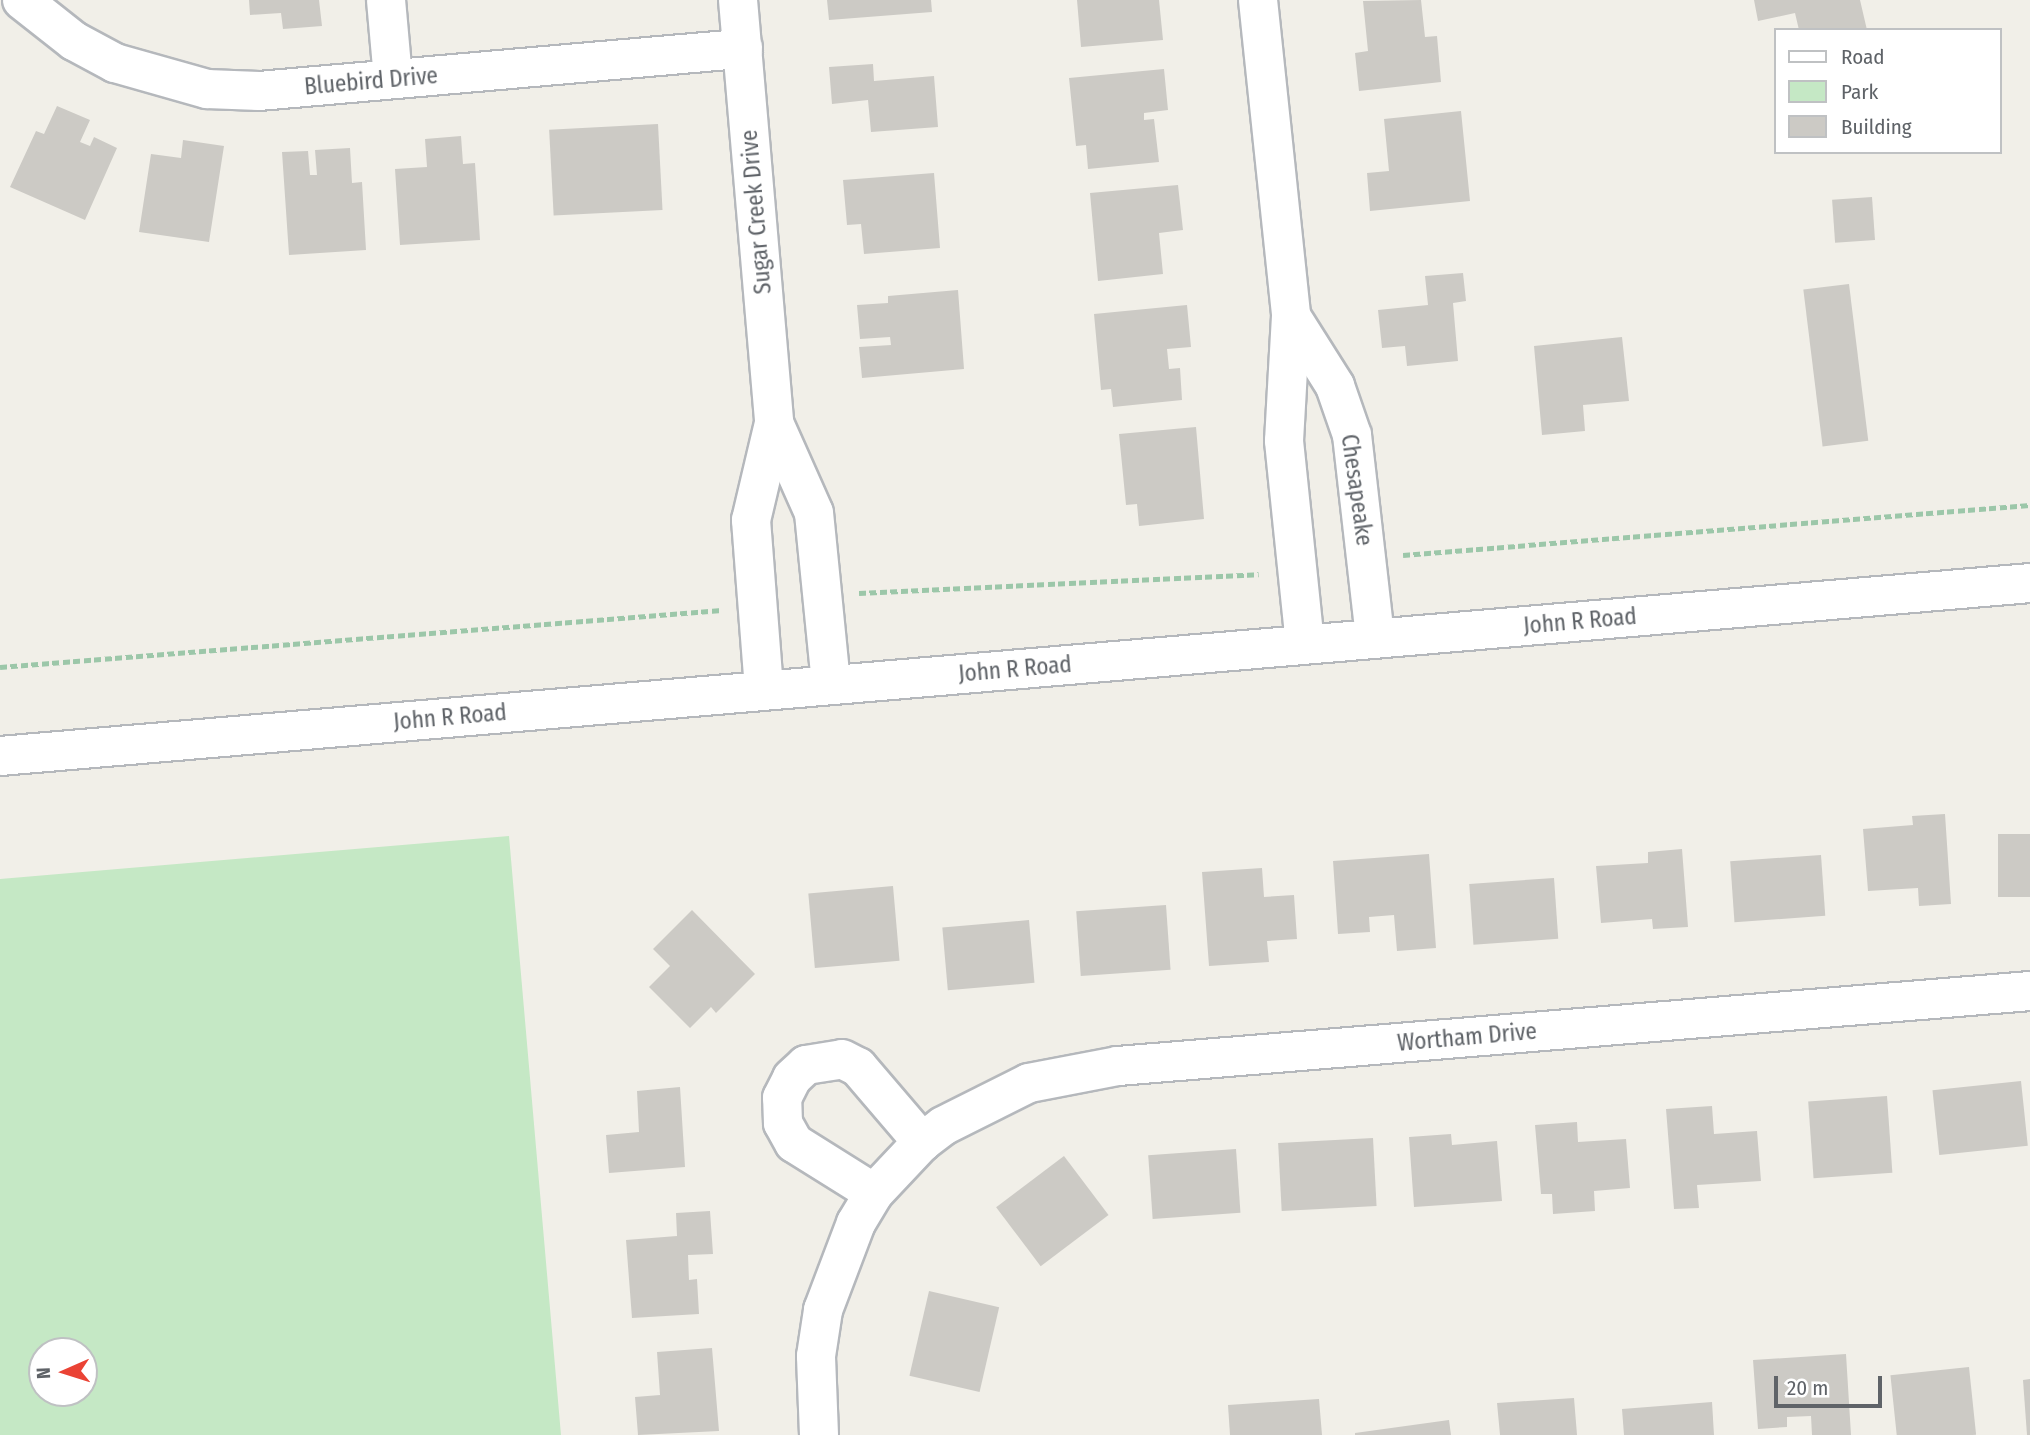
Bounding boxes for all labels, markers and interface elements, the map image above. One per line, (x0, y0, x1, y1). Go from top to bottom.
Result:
legend (1774, 28, 2002, 154)
text: Road (1841, 44, 1885, 70)
street label: Bluebird Drive (303, 61, 439, 101)
text: Park (1841, 79, 1878, 105)
text: Building (1841, 114, 1912, 140)
street label: Sugar Creek Drive (735, 129, 777, 295)
street label: Chesapeake (1336, 432, 1378, 548)
street label: John R Road (1522, 602, 1638, 640)
street label: John R Road (957, 650, 1073, 688)
street label: John R Road (392, 698, 508, 736)
street label: Wortham Drive (1396, 1017, 1538, 1057)
north arrow (28, 1337, 98, 1407)
scale bar (1778, 1362, 1886, 1406)
text: N (32, 1367, 55, 1379)
text: 20 m (1787, 1375, 1828, 1401)

